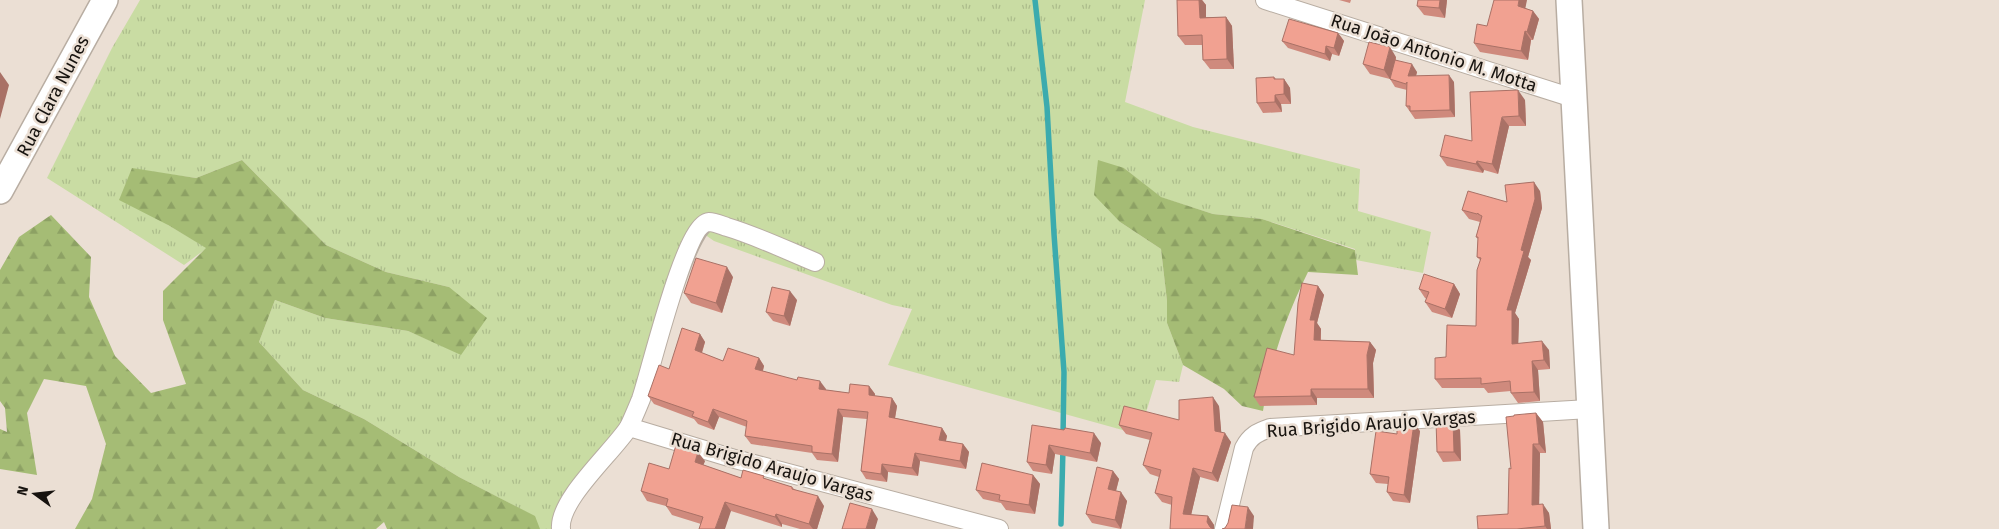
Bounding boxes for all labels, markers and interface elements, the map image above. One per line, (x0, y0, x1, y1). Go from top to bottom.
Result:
street label: Rua João Antonio M. Motta (1328, 9, 1540, 97)
street label: Rua Clara Nunes (12, 32, 94, 160)
street label: Rua Brigido Araujo Vargas (1266, 406, 1476, 442)
street label: Rua Brigido Araujo Vargas (668, 428, 876, 506)
north arrow (10, 469, 60, 519)
text: N (14, 484, 32, 497)

